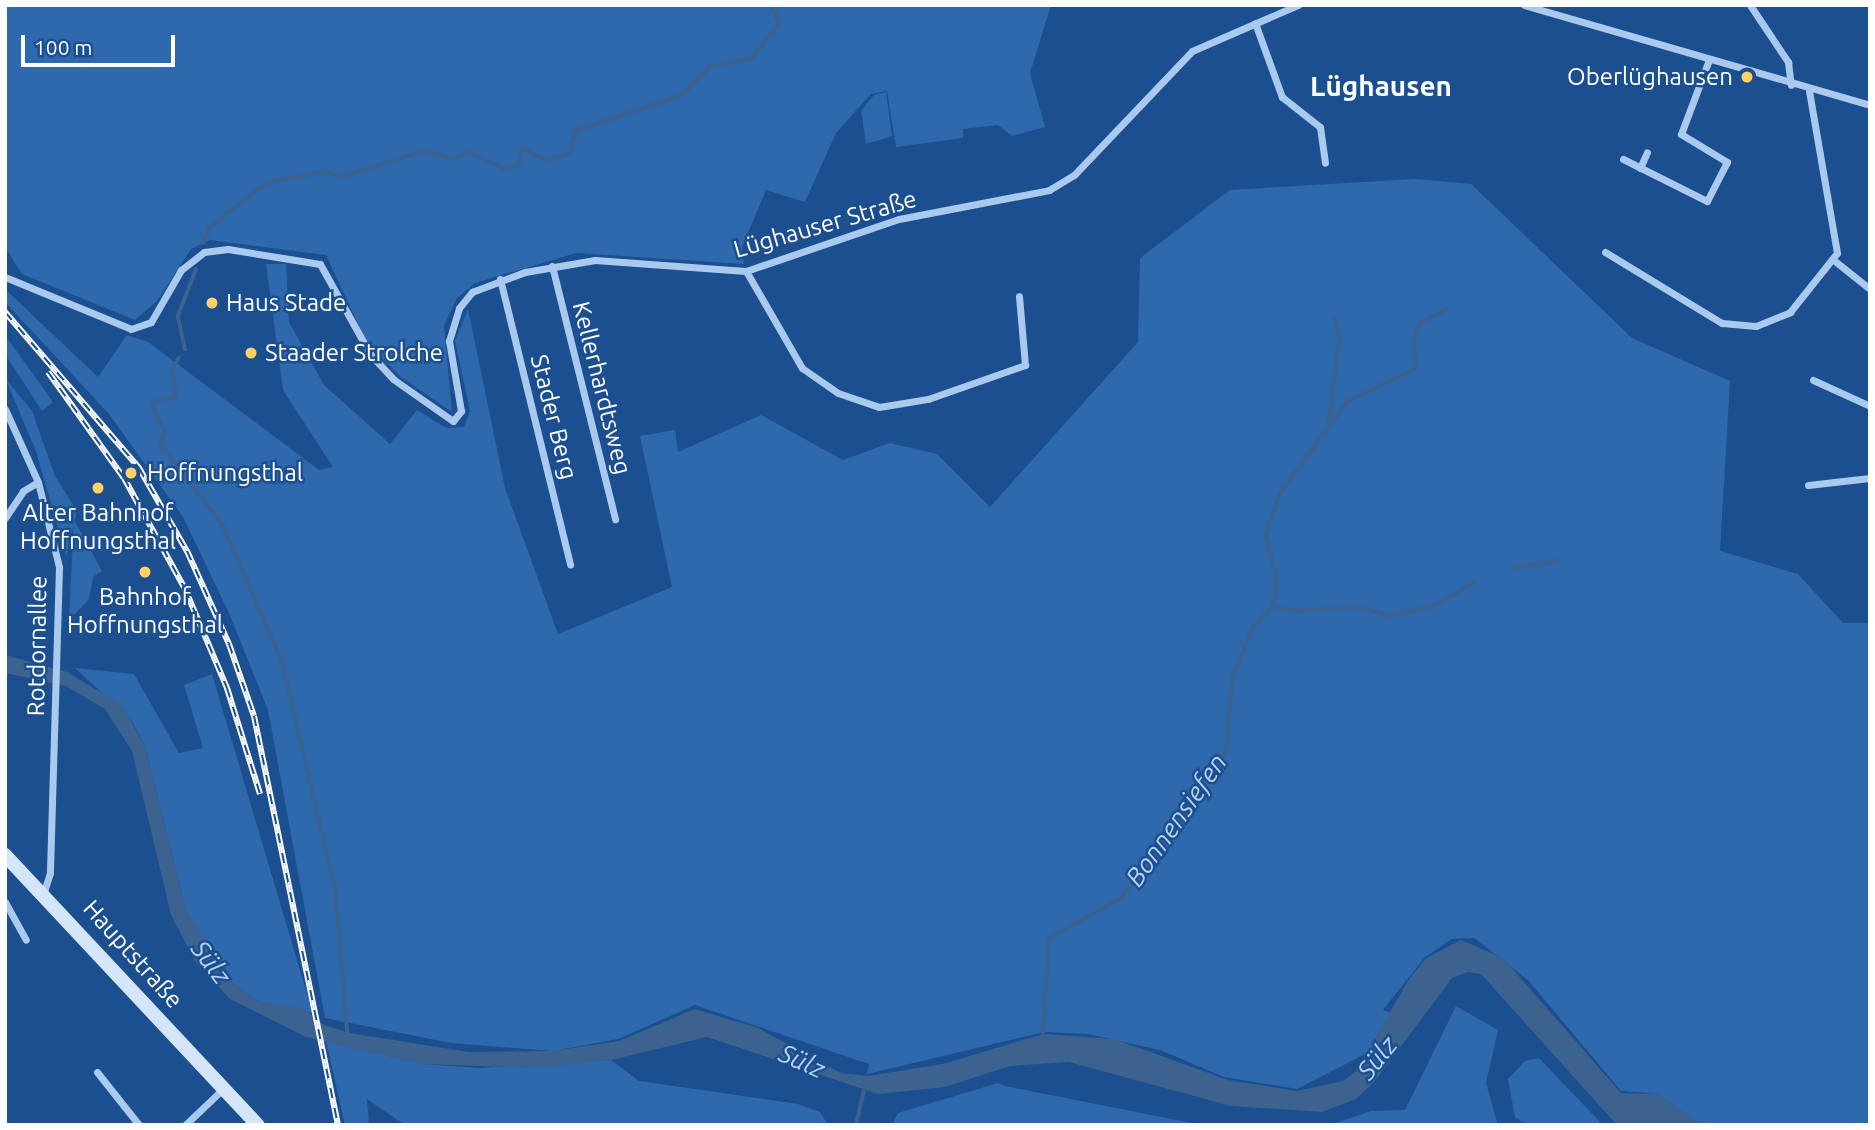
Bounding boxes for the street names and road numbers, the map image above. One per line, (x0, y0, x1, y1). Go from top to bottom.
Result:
street label: Lüghauser Straße (730, 184, 920, 264)
street label: Kellerhardtsweg (567, 299, 637, 477)
street label: Stader Berg (525, 352, 583, 482)
street label: Rotdornallee (21, 575, 53, 717)
street label: Hauptstraße (77, 894, 189, 1014)

